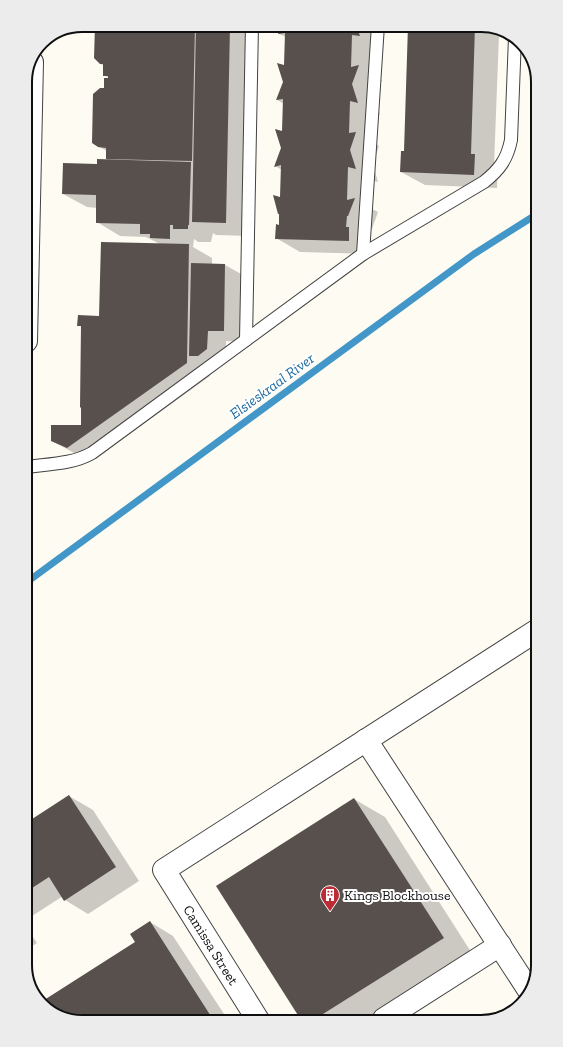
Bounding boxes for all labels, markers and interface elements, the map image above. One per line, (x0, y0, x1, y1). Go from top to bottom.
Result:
water label: Elsieskraal River (226, 349, 319, 423)
building icon: Kings Blockhouse (319, 884, 341, 912)
place label: Kings Blockhouse (344, 887, 451, 904)
street label: Camissa Street (179, 902, 242, 989)

